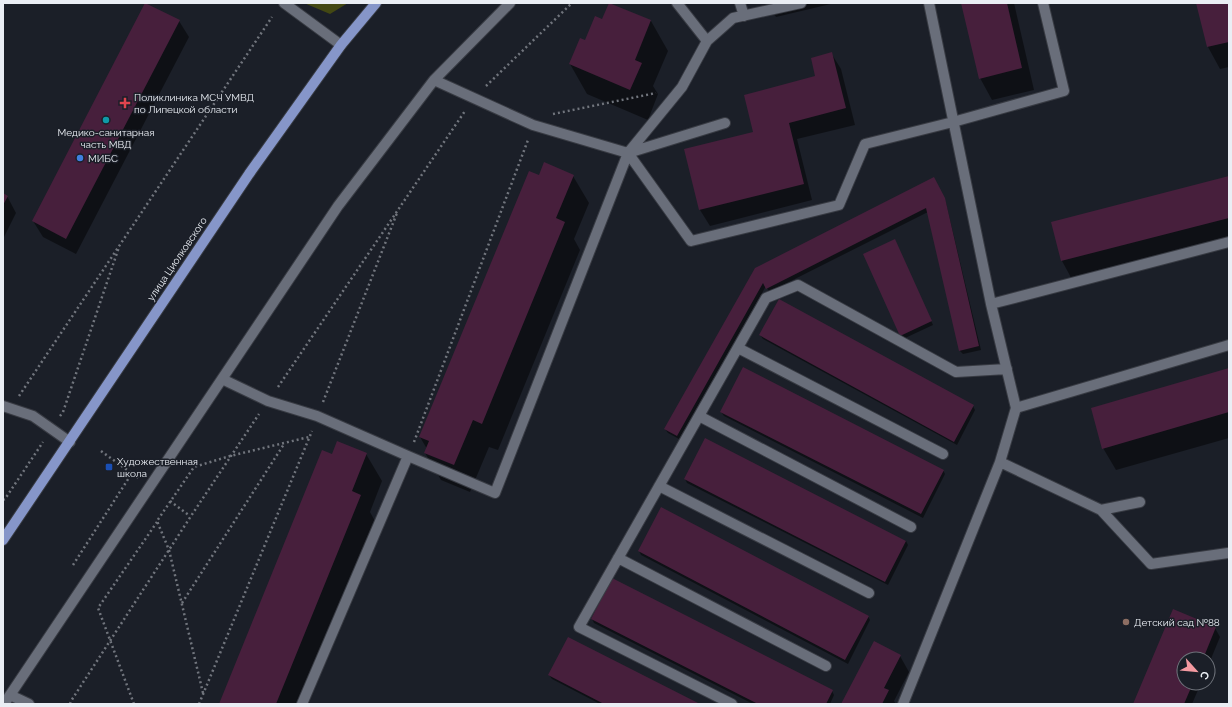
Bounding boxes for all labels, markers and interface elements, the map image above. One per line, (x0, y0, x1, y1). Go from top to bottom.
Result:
place label: Поликлиника МСЧ УМВД по Липецкой области (134, 92, 255, 115)
marker: Поликлиника МСЧ УМВД по Липецкой области (119, 97, 131, 109)
marker: Медико-санитарная часть МВД (101, 115, 111, 125)
place label: Медико-санитарная часть МВД (58, 127, 154, 150)
marker: МИБС (75, 153, 85, 163)
place label: МИБС (88, 153, 118, 164)
street label: улица Циолковского (145, 215, 209, 303)
place label: Художественная школа (117, 456, 198, 479)
marker: Художественная школа (104, 462, 114, 472)
marker: Детский сад №88 (1121, 617, 1131, 627)
place label: Детский сад №88 (1134, 617, 1220, 628)
north arrow (1176, 651, 1216, 691)
text: С (1197, 669, 1212, 682)

